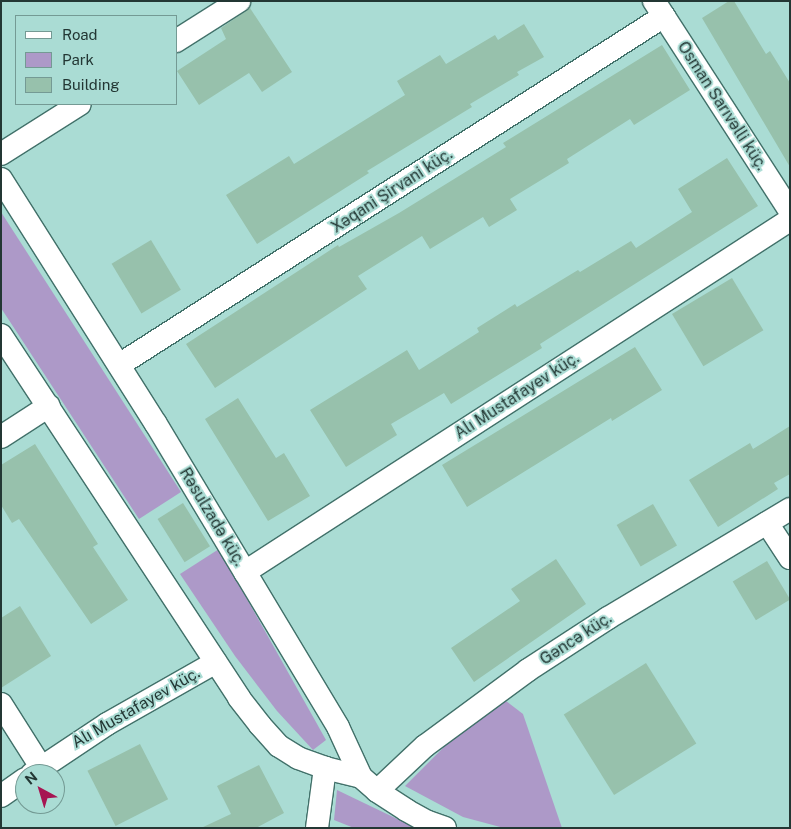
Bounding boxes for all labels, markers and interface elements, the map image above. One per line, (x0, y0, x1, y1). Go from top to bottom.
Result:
legend (15, 15, 178, 105)
text: Road (62, 26, 98, 43)
street label: Osman Sarıvəlli küç. (673, 38, 771, 174)
text: Park (62, 51, 94, 68)
text: Building (62, 76, 120, 93)
street label: Xəqani Şirvani küç. (328, 145, 456, 237)
street label: Alı Mustafayev küç. (451, 349, 583, 443)
street label: Rəsulzadə küç. (175, 464, 249, 570)
street label: Gəncə küç. (536, 609, 616, 669)
street label: Alı Mustafayev küç. (69, 664, 203, 752)
north arrow (15, 764, 65, 814)
text: N (22, 768, 40, 788)

